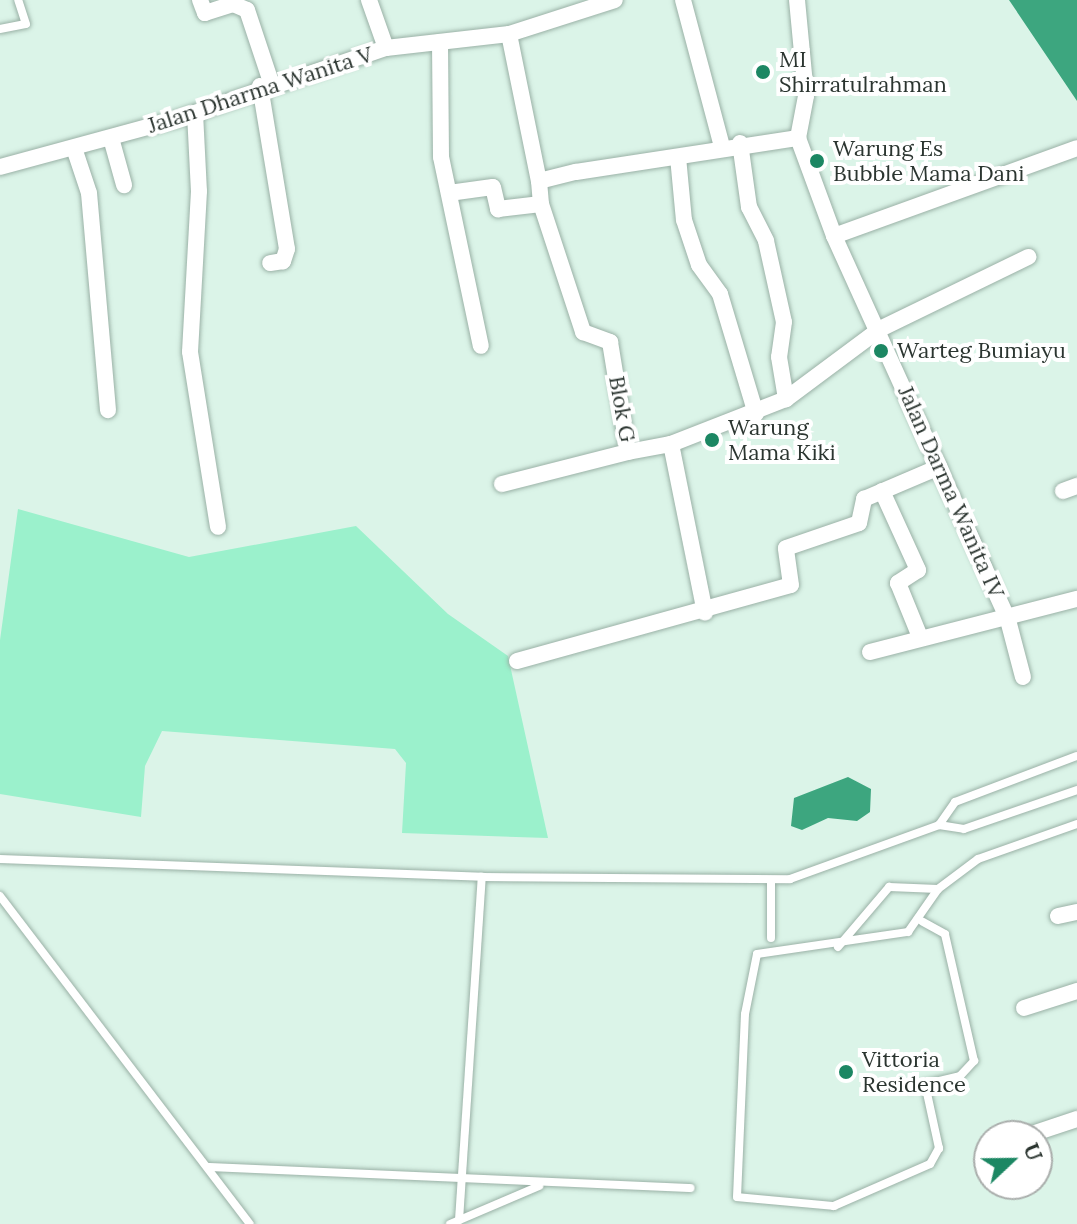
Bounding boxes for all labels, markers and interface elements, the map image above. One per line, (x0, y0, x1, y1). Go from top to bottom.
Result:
street label: Jalan Dharma Wanita V (144, 41, 376, 139)
place label: MI Shirratulrahman (779, 46, 947, 98)
marker: MI Shirratulrahman (754, 63, 772, 81)
place label: Warung Es Bubble Mama Dani (833, 135, 1024, 186)
marker: Warung Es Bubble Mama Dani (808, 152, 826, 170)
place label: Warteg Bumiayu (897, 338, 1066, 364)
marker: Warteg Bumiayu (872, 342, 890, 360)
street label: Blok G (603, 374, 641, 444)
street label: Jalan Darma Wanita IV (892, 382, 1010, 602)
place label: Warung Mama Kiki (728, 414, 836, 466)
marker: Warung Mama Kiki (703, 431, 721, 449)
place label: Vittoria Residence (862, 1046, 966, 1098)
marker: Vittoria Residence (837, 1063, 855, 1081)
north arrow (973, 1120, 1053, 1200)
text: U (1017, 1139, 1050, 1165)

